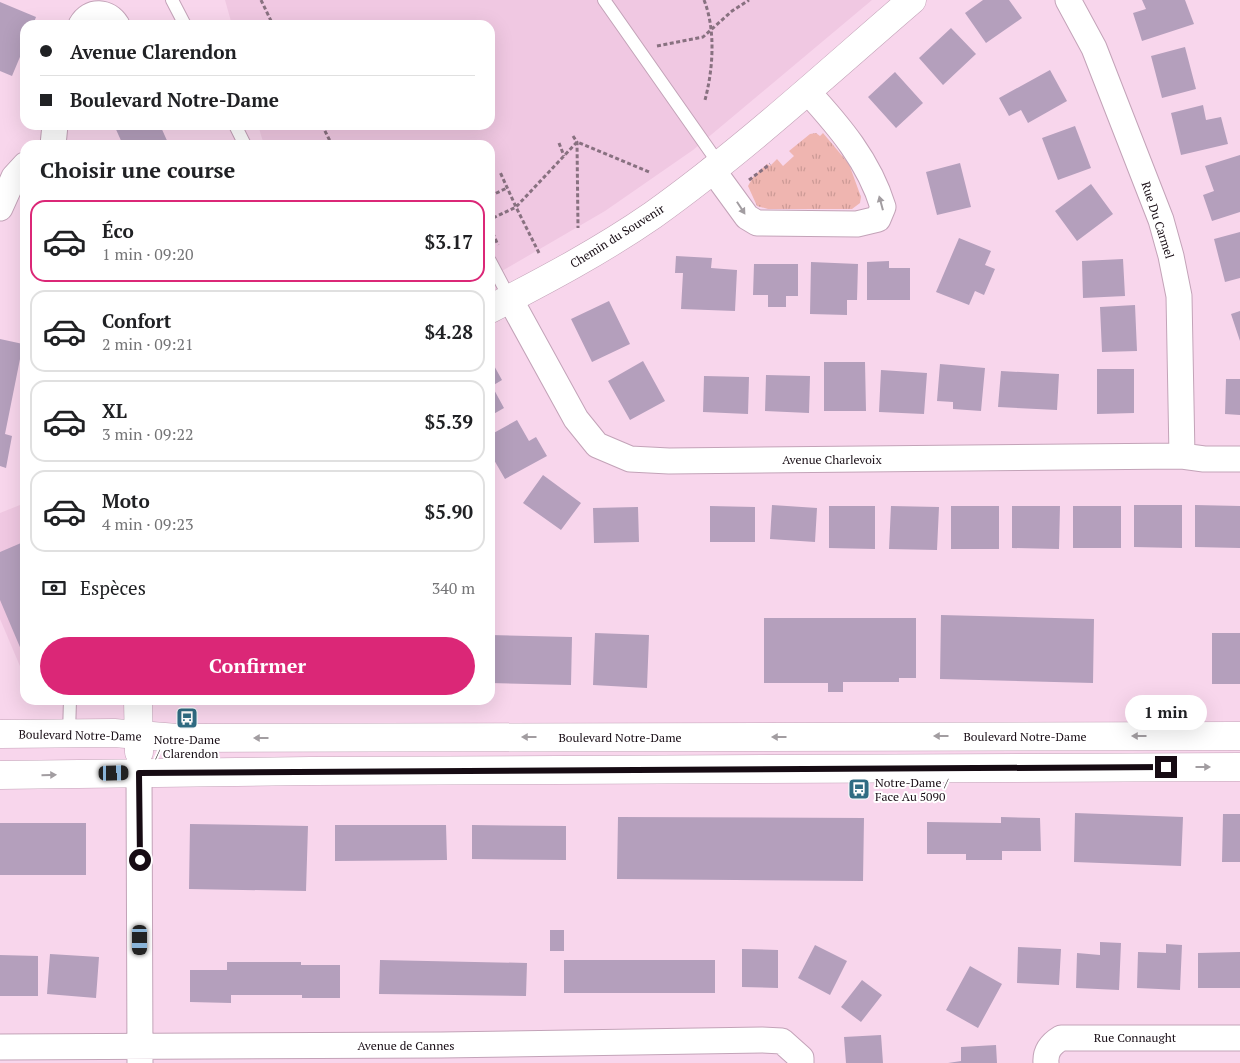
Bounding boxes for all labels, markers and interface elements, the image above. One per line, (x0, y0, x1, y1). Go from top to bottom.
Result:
text: Avenue Clarendon (70, 39, 237, 64)
text: Boulevard Notre-Dame (70, 87, 279, 112)
text: Choisir une course (40, 155, 235, 184)
street label: Rue Du Carmel (1138, 180, 1178, 261)
one-way arrow (876, 195, 884, 210)
street label: Chemin du Souvenir (567, 201, 667, 271)
one-way arrow (736, 202, 746, 215)
text: Éco (102, 218, 134, 243)
icon: car (42, 219, 87, 264)
text: $3.17 (424, 229, 473, 254)
text: 1 min · 09:20 (102, 243, 194, 265)
text: Confort (102, 308, 171, 333)
icon: car (42, 309, 87, 354)
text: $4.28 (424, 319, 473, 344)
text: 2 min · 09:21 (102, 333, 194, 355)
text: XL (102, 398, 127, 423)
icon: car (42, 399, 87, 444)
text: $5.39 (424, 409, 473, 434)
text: 3 min · 09:22 (102, 423, 194, 445)
street label: Avenue Charlevoix (782, 452, 882, 467)
text: Moto (102, 488, 150, 513)
icon: car (42, 489, 87, 534)
text: $5.90 (424, 499, 473, 524)
text: 4 min · 09:23 (102, 513, 194, 535)
icon: cash (40, 574, 68, 602)
text: Espèces (80, 575, 146, 600)
text: 340 m (432, 577, 475, 599)
button: Confirmer (40, 637, 475, 695)
callout: 1 min (1125, 694, 1207, 730)
text: 1 min (1144, 701, 1188, 723)
bus stop icon: Notre-Dame / Clarendon (175, 706, 199, 730)
street label: Boulevard Notre-Dame (18, 726, 142, 744)
street label: Boulevard Notre-Dame (963, 729, 1087, 744)
street label: Boulevard Notre-Dame (558, 730, 682, 745)
place label: Notre-Dame / Clarendon (154, 732, 220, 761)
one-way arrow (933, 732, 949, 740)
one-way arrow (1131, 732, 1147, 740)
one-way arrow (521, 733, 537, 741)
one-way arrow (771, 733, 787, 741)
one-way arrow (253, 734, 269, 742)
route end (1155, 756, 1177, 778)
one-way arrow (1195, 763, 1211, 771)
car (98, 765, 129, 781)
one-way arrow (41, 770, 57, 778)
place label: Notre-Dame / Face Au 5090 (875, 775, 949, 804)
bus stop icon: Notre-Dame / Face Au 5090 (847, 777, 871, 801)
route start (129, 849, 151, 871)
car (132, 925, 147, 955)
street label: Rue Connaught (1094, 1030, 1177, 1045)
street label: Avenue de Cannes (357, 1038, 455, 1053)

